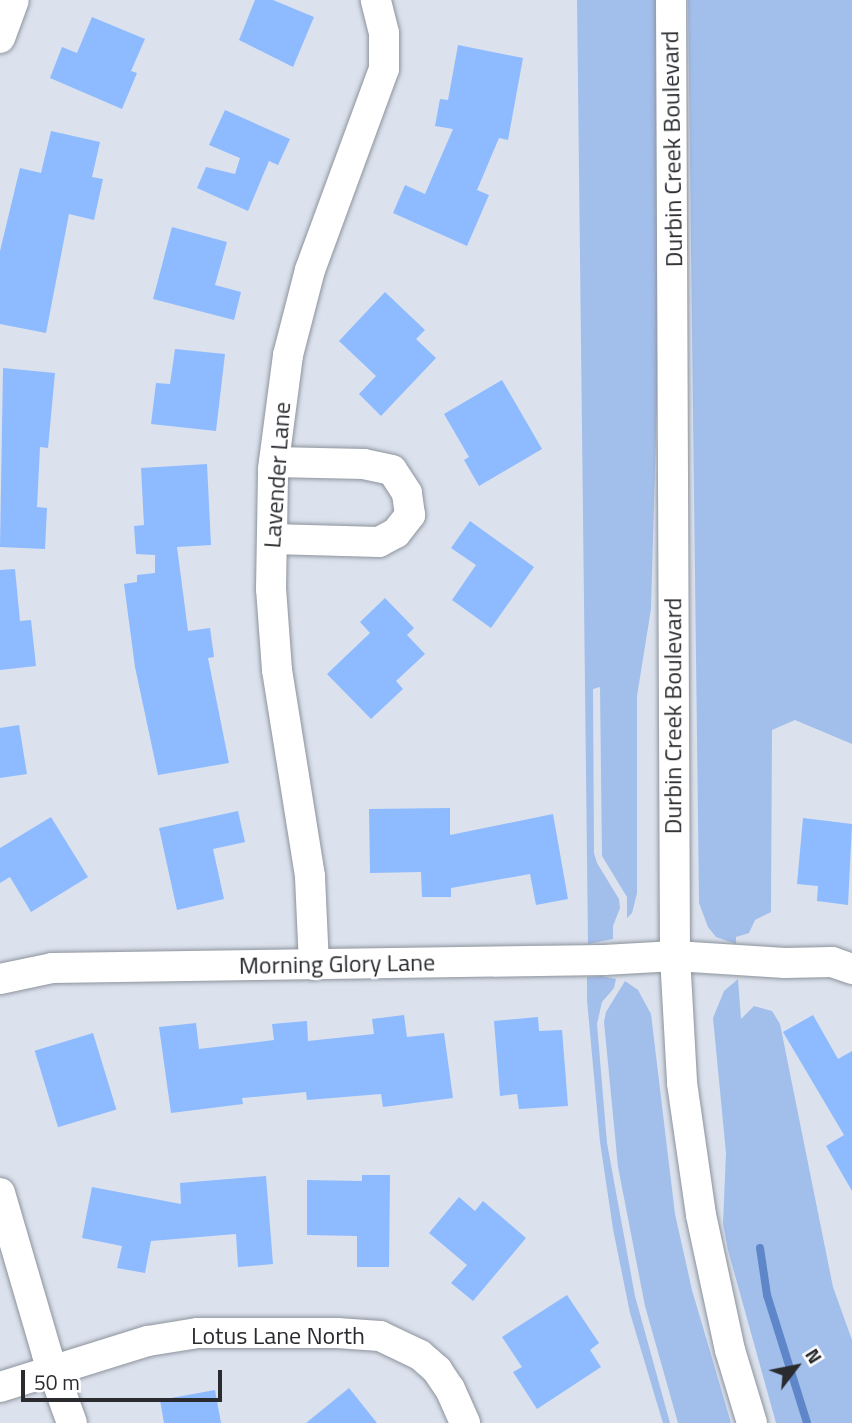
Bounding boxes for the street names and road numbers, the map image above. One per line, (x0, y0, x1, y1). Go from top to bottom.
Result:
street label: Durbin Creek Boulevard (656, 31, 688, 267)
street label: Lavender Lane (258, 401, 296, 549)
street label: Durbin Creek Boulevard (659, 598, 687, 834)
street label: Morning Glory Lane (239, 948, 435, 980)
street label: Lotus Lane North (191, 1322, 365, 1350)

